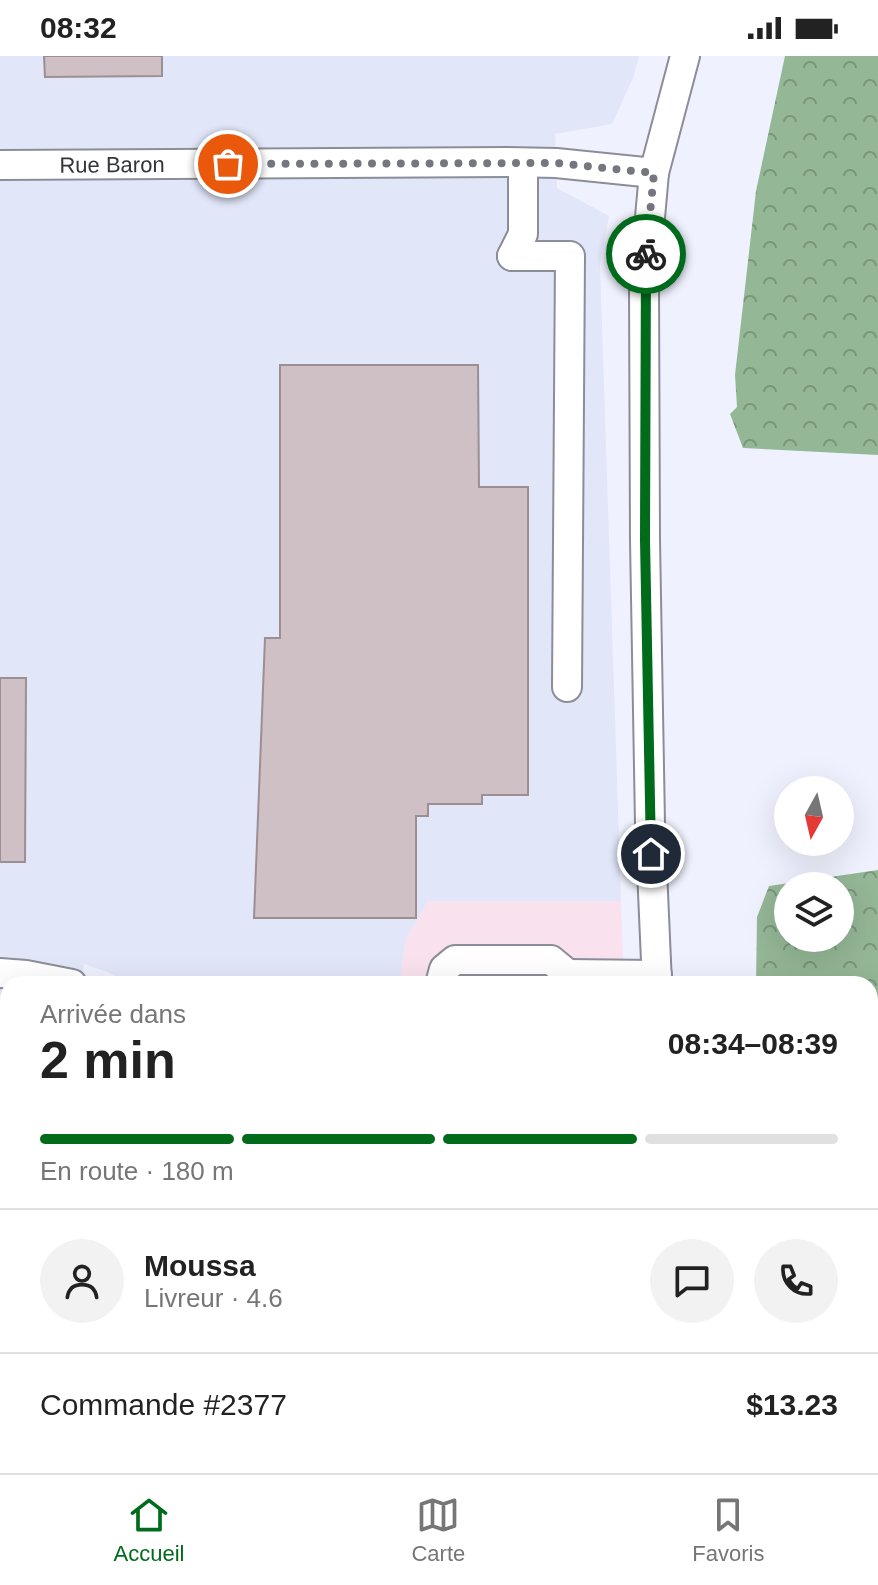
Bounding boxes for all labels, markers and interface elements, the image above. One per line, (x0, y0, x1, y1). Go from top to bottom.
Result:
text: 08:32 (40, 11, 117, 44)
pin (194, 130, 262, 198)
icon: bag (206, 142, 250, 186)
street label: Rue Baron (59, 152, 165, 178)
courier (606, 214, 686, 294)
icon: bike (624, 232, 668, 276)
north arrow (774, 776, 854, 856)
map controls (774, 776, 854, 952)
pin (617, 820, 685, 888)
icon: home (629, 832, 673, 876)
button: layers (774, 872, 854, 952)
text: Arrivée dans (40, 999, 186, 1029)
text: 08:34–08:39 (668, 1027, 838, 1060)
text: 2 min (40, 1031, 176, 1089)
text: En route · 180 m (40, 1156, 234, 1186)
button: person (40, 1239, 124, 1323)
button: chat (650, 1239, 734, 1323)
button: phone (754, 1239, 838, 1323)
text: Moussa (144, 1249, 256, 1282)
text: Livreur · 4.6 (144, 1283, 283, 1313)
text: Commande #2377 (40, 1388, 287, 1421)
text: $13.23 (746, 1388, 838, 1421)
tab: Accueil (114, 1493, 184, 1567)
tab: Carte (411, 1493, 465, 1567)
tab: Favoris (692, 1493, 764, 1567)

